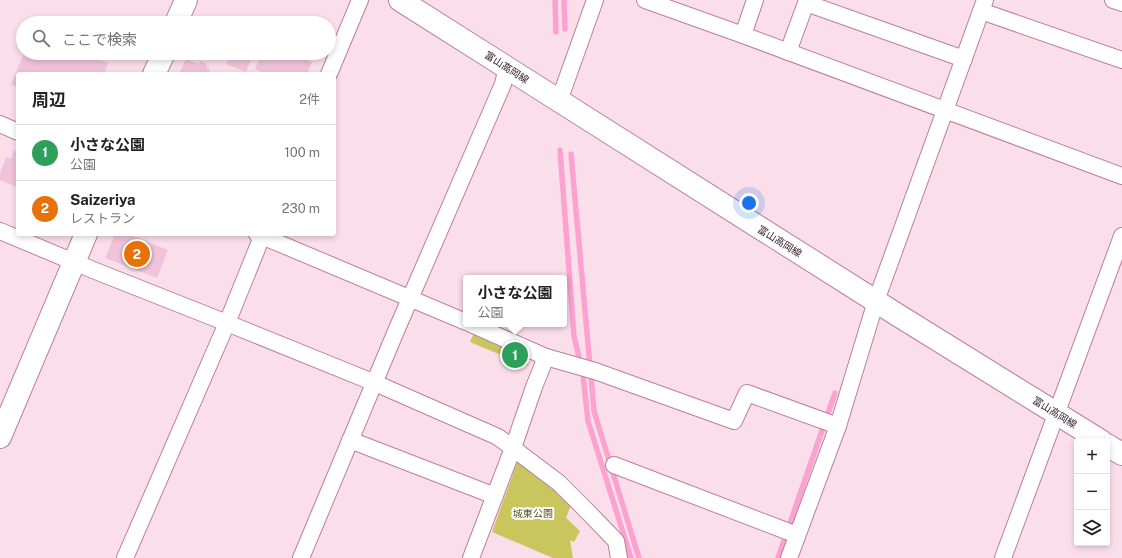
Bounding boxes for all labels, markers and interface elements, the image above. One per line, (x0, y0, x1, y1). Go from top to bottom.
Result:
search box (16, 16, 336, 60)
icon: search (30, 27, 52, 49)
text: ここで検索 (62, 31, 137, 48)
street label: 富山高岡線 (483, 48, 531, 86)
text: 周辺 (32, 90, 66, 110)
text: 2件 (299, 92, 320, 107)
text: 小さな公園 (70, 136, 145, 153)
text: 1 (42, 145, 48, 160)
text: 100 m (284, 145, 320, 160)
text: 公園 (70, 157, 96, 172)
text: Saizeriya (70, 191, 136, 208)
your location (739, 193, 759, 213)
text: 2 (41, 201, 49, 216)
text: 230 m (282, 201, 320, 216)
text: レストラン (70, 211, 135, 226)
street label: 富山高岡線 (756, 223, 804, 259)
pin: 2 (124, 239, 150, 269)
popup (463, 275, 567, 327)
text: 小さな公園 (477, 284, 553, 301)
text: 公園 (477, 305, 504, 320)
pin: 1 (502, 340, 528, 370)
street label: 富山高岡線 (1031, 394, 1079, 430)
map controls (1074, 438, 1110, 546)
button: + (1074, 438, 1110, 474)
button: − (1074, 474, 1110, 510)
park label: 城東公園 (513, 507, 553, 519)
button: layers (1074, 510, 1110, 546)

